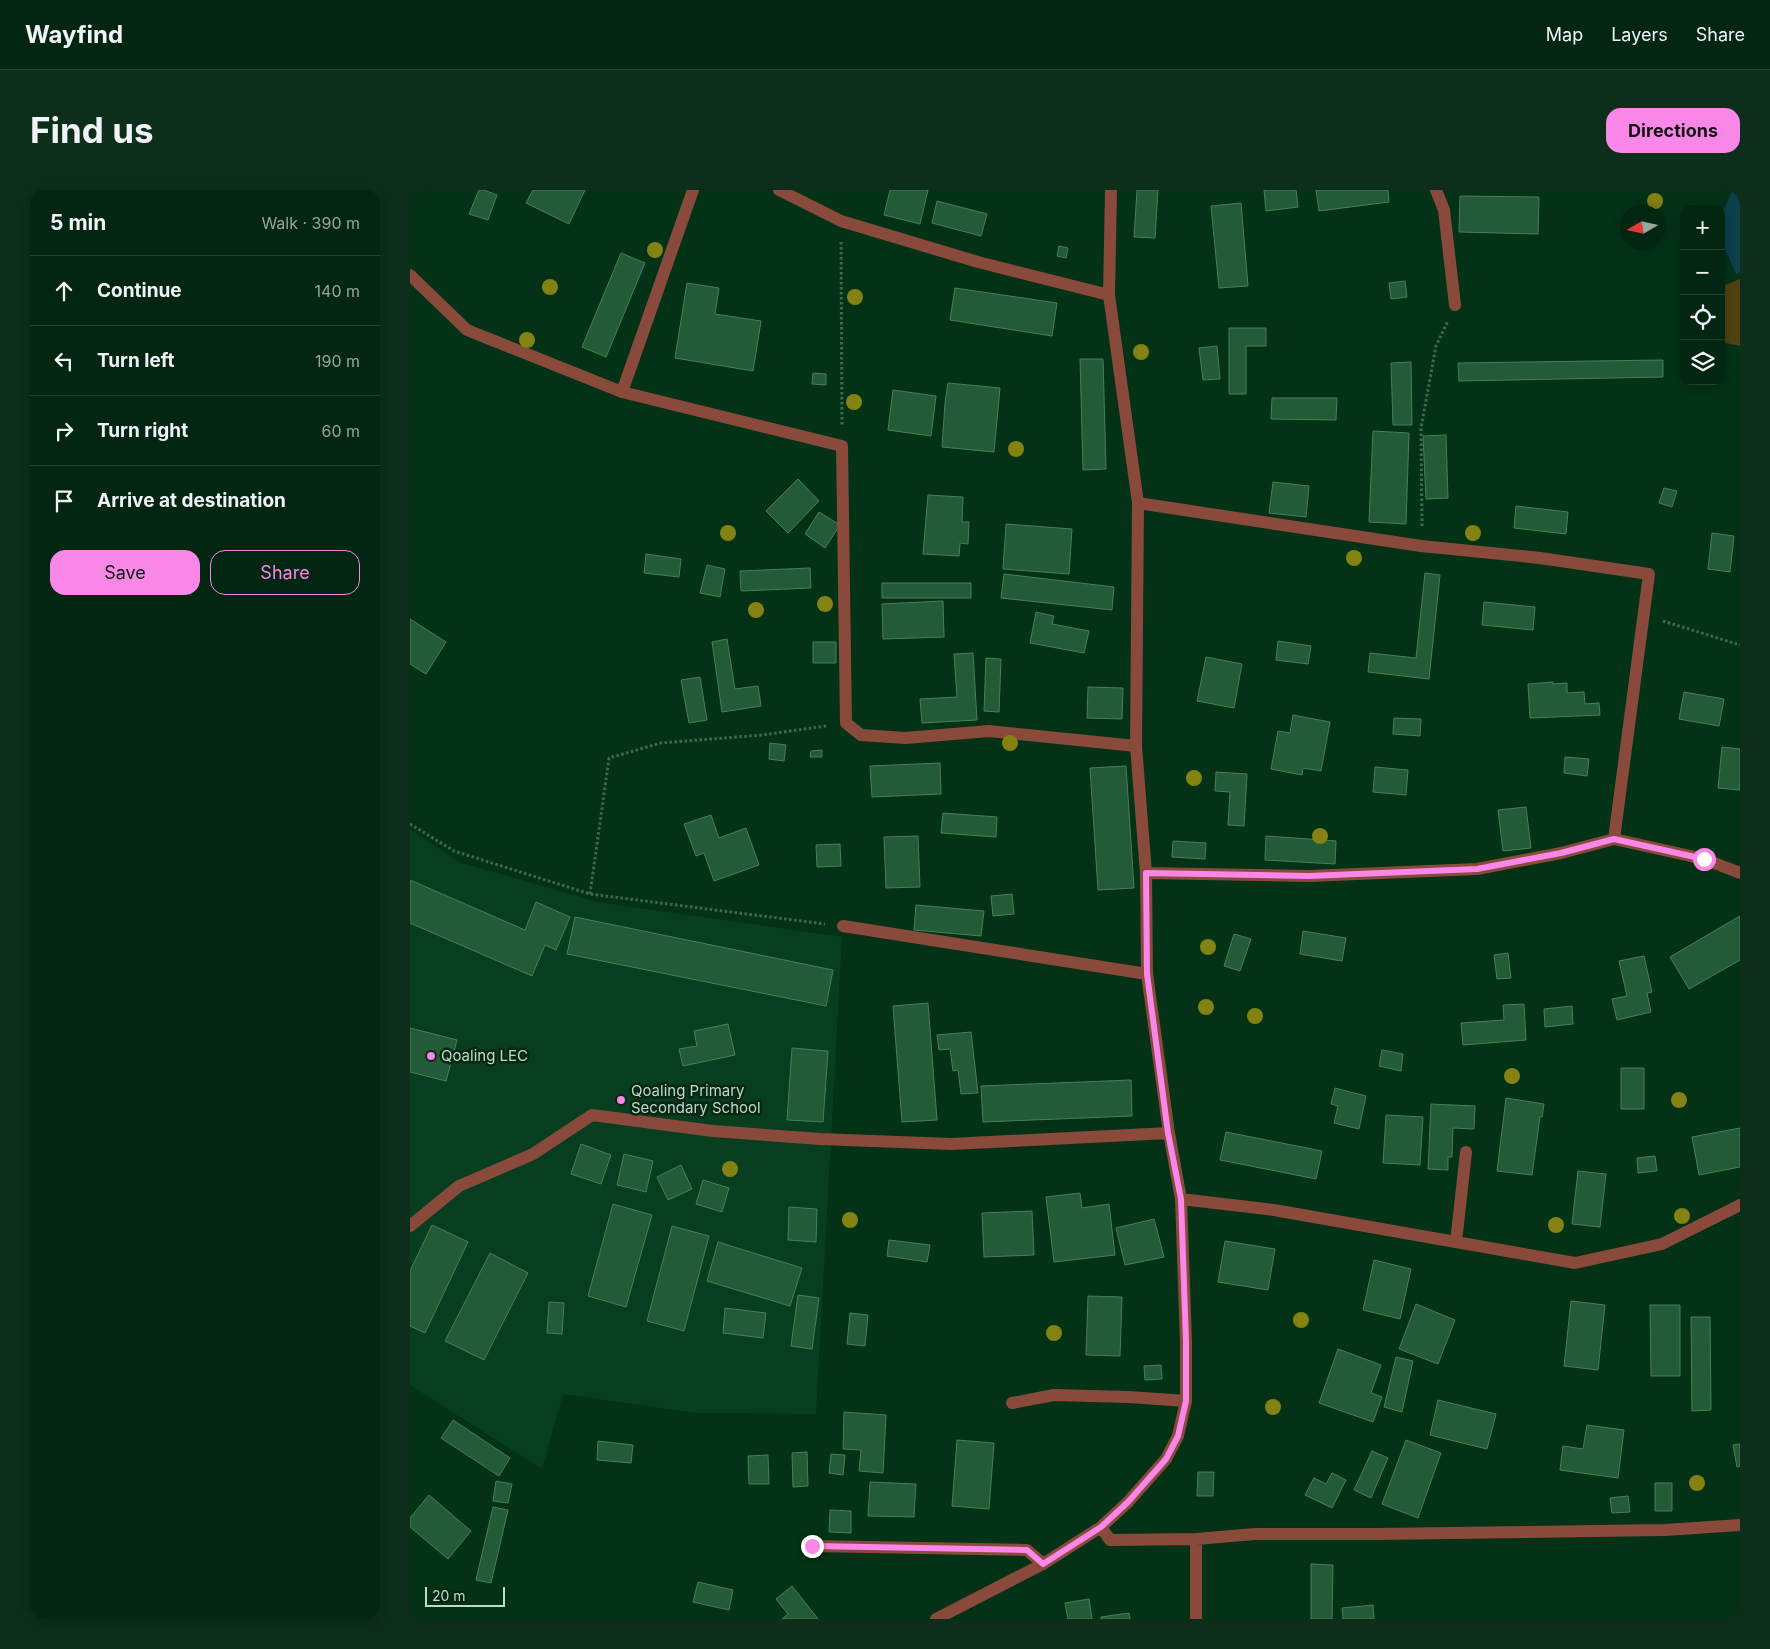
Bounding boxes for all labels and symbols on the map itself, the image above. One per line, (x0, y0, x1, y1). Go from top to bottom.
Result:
north arrow (1620, 205, 1665, 250)
route start (1693, 848, 1716, 871)
place label: Qoaling LEC (441, 1046, 528, 1065)
marker: Qoaling LEC (425, 1050, 437, 1062)
place label: Qoaling Primary Secondary School (631, 1081, 761, 1117)
marker: Qoaling Primary Secondary School (615, 1094, 627, 1106)
route end (801, 1535, 824, 1558)
scale bar (425, 1584, 505, 1607)

